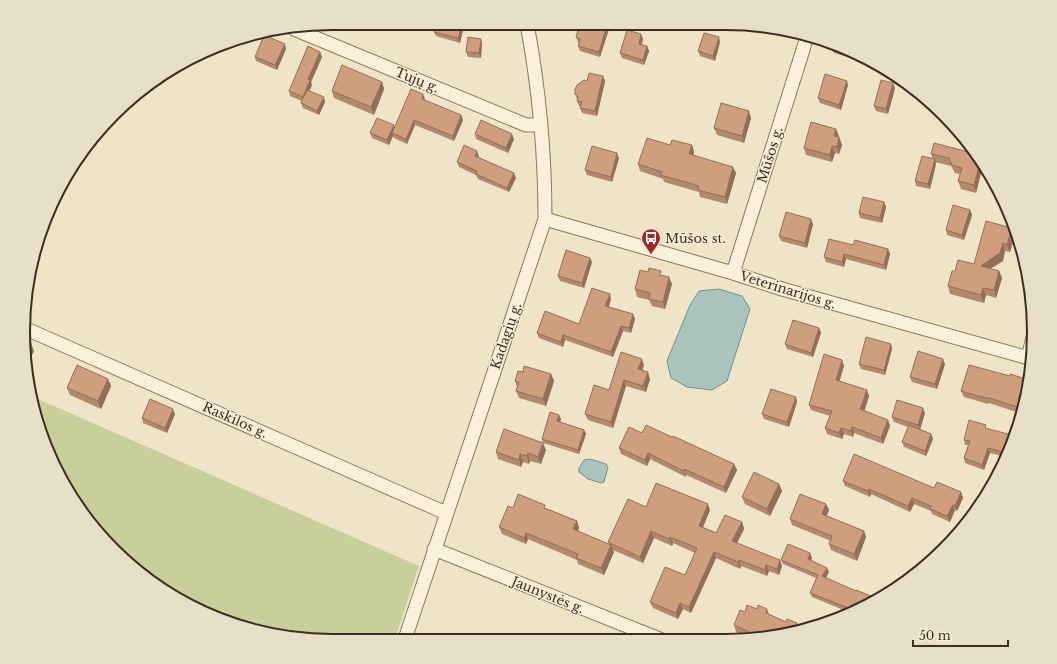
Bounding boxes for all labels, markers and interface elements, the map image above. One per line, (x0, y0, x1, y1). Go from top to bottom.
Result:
street label: Tujų g. (392, 63, 442, 97)
street label: Mūšos g. (753, 125, 787, 185)
bus stop icon: Mūšos st. (640, 227, 662, 255)
place label: Mūšos st. (665, 230, 726, 247)
street label: Veterinarijos g. (737, 267, 838, 313)
street label: Kadagių g. (487, 301, 525, 371)
street label: Raskilos g. (200, 398, 270, 442)
street label: Jaunystės g. (507, 572, 587, 617)
scale bar (913, 622, 1008, 648)
text: 50 m (919, 628, 951, 643)

